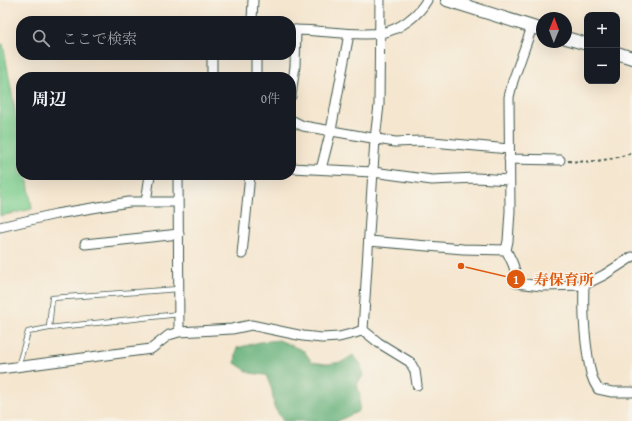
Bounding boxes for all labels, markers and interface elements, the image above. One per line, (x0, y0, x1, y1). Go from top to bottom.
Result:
north arrow (536, 12, 572, 48)
map controls (584, 12, 620, 84)
button: + (584, 12, 620, 48)
search box (16, 16, 296, 60)
icon: search (30, 27, 52, 49)
text: ここで検索 (62, 28, 137, 49)
button: − (584, 48, 620, 84)
text: 周辺 (32, 86, 66, 111)
text: 0件 (261, 89, 280, 108)
callout: 寿保育所 (506, 266, 602, 293)
text: 寿保育所 (534, 269, 594, 290)
text: 1 (513, 271, 519, 288)

